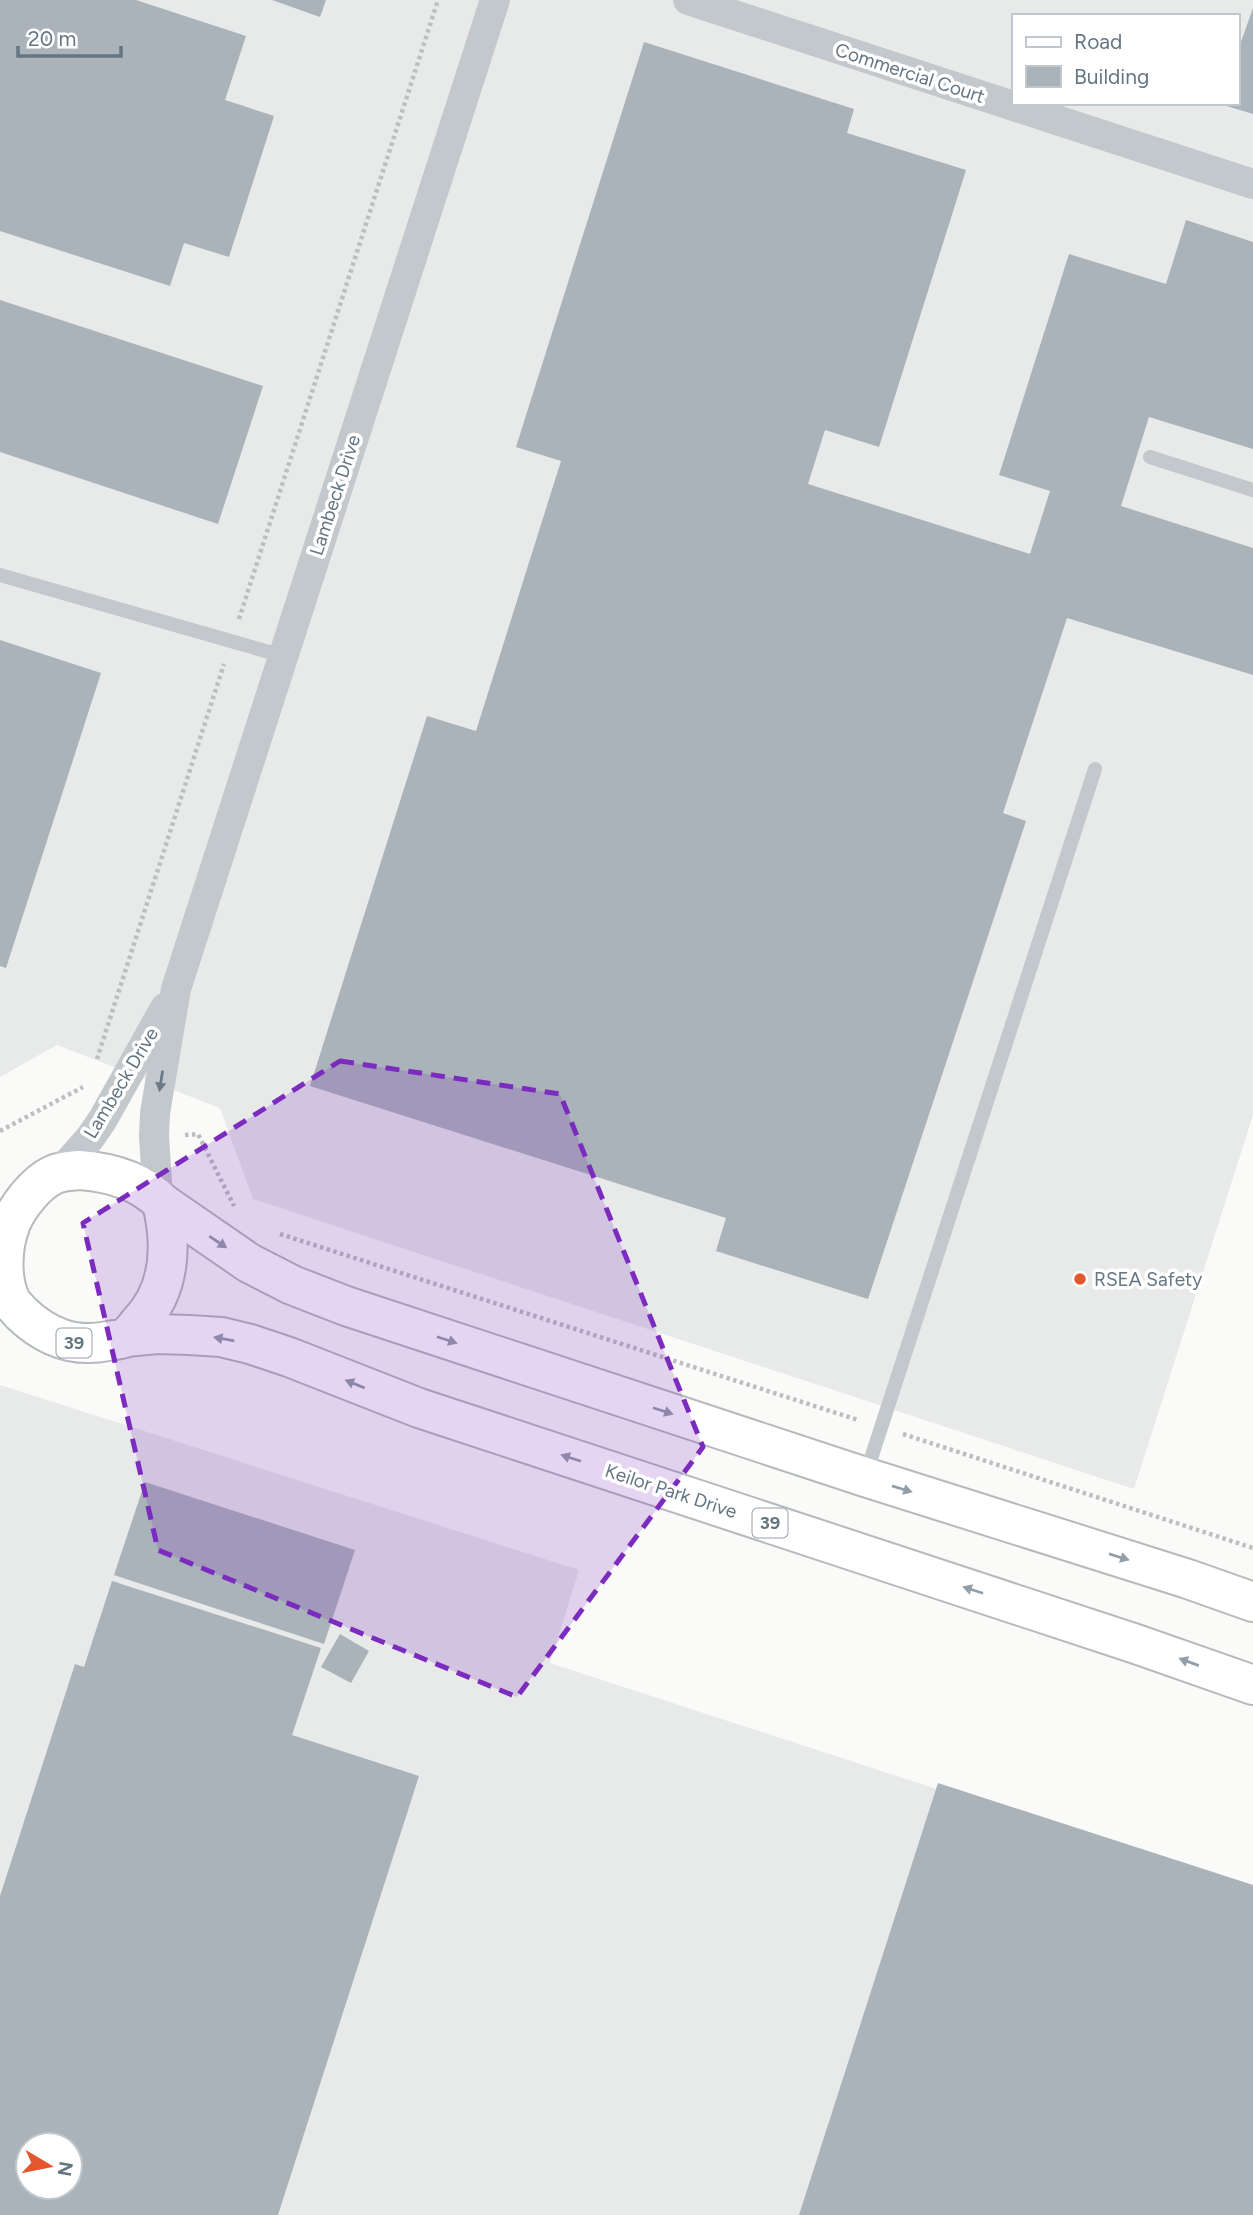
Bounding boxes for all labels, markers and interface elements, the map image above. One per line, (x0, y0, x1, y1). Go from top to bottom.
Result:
scale bar (18, 14, 121, 58)
legend (1012, 14, 1239, 105)
text: 20 m (28, 26, 76, 51)
text: Road (1074, 29, 1122, 54)
street label: Commercial Court (832, 38, 988, 108)
text: Building (1074, 64, 1149, 89)
street label: Lambeck Drive (305, 432, 365, 558)
street label: Lambeck Drive (79, 1023, 163, 1143)
one-way arrow (155, 1070, 166, 1092)
one-way arrow (208, 1235, 227, 1248)
place label: RSEA Safety (1094, 1268, 1202, 1291)
marker: RSEA Safety (1072, 1271, 1088, 1287)
road number: 39 (56, 1328, 92, 1358)
one-way arrow (213, 1333, 235, 1344)
one-way arrow (436, 1335, 457, 1345)
one-way arrow (345, 1379, 366, 1390)
one-way arrow (652, 1406, 673, 1416)
one-way arrow (560, 1452, 581, 1462)
street label: Keilor Park Drive (602, 1459, 740, 1523)
one-way arrow (892, 1484, 913, 1494)
road number: 39 (752, 1508, 788, 1538)
one-way arrow (1109, 1552, 1130, 1563)
one-way arrow (962, 1584, 983, 1595)
one-way arrow (1178, 1656, 1199, 1667)
north arrow (14, 2131, 84, 2201)
text: N (53, 2160, 78, 2178)

